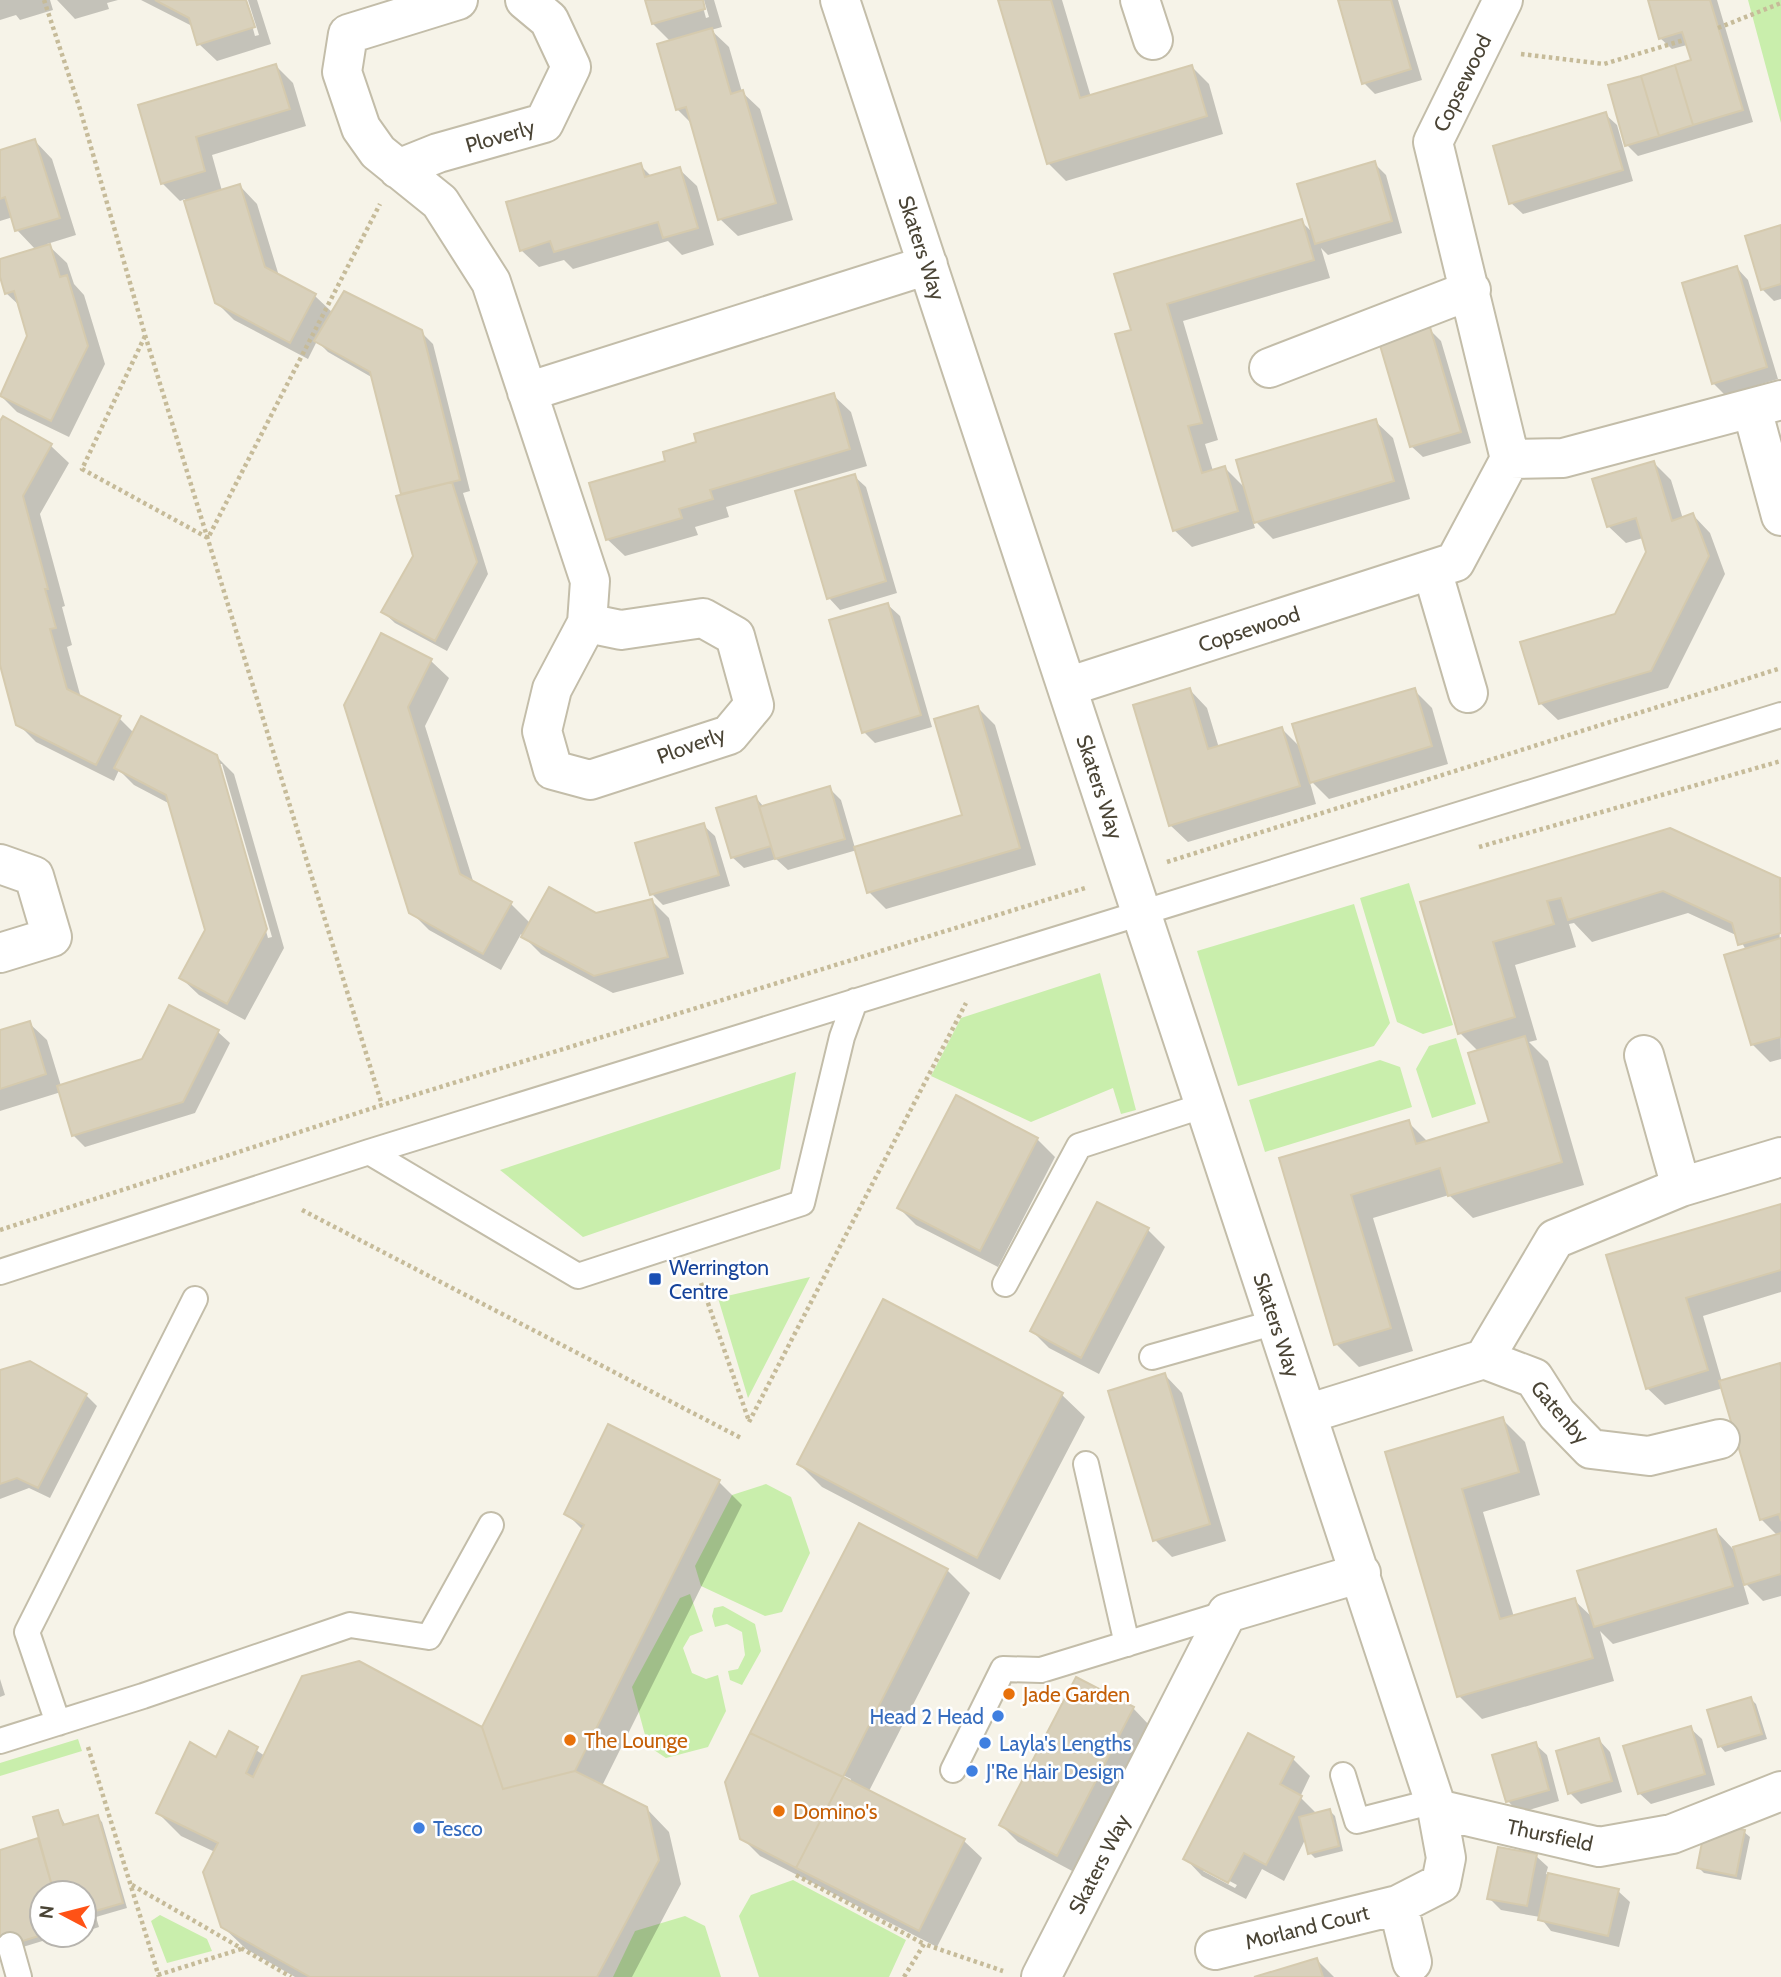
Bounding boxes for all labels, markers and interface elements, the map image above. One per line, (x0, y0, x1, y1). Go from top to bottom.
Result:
street label: Copsewood (1428, 30, 1496, 136)
street label: Ploverly (462, 114, 538, 158)
street label: Skaters Way (893, 193, 951, 304)
street label: Copsewood (1195, 601, 1303, 657)
street label: Ploverly (653, 721, 729, 769)
street label: Skaters Way (1071, 732, 1129, 843)
place label: Werrington Centre (669, 1255, 769, 1304)
street label: Skaters Way (1248, 1270, 1306, 1381)
marker: Werrington Centre (647, 1271, 663, 1287)
street label: Gatenby (1526, 1375, 1594, 1449)
place label: Jade Garden (1022, 1682, 1130, 1707)
marker: Jade Garden (1001, 1686, 1017, 1702)
place label: Head 2 Head (870, 1704, 984, 1729)
marker: Head 2 Head (990, 1708, 1006, 1724)
place label: The Lounge (584, 1728, 688, 1753)
place label: Layla's Lengths (999, 1731, 1132, 1756)
marker: The Lounge (562, 1732, 578, 1748)
marker: Layla's Lengths (977, 1735, 993, 1751)
place label: J'Re Hair Design (985, 1759, 1124, 1784)
marker: J'Re Hair Design (964, 1763, 980, 1779)
place label: Domino's (793, 1799, 878, 1824)
marker: Domino's (771, 1803, 787, 1819)
street label: Skaters Way (1063, 1810, 1135, 1918)
street label: Thursfield (1505, 1814, 1595, 1856)
place label: Tesco (433, 1816, 483, 1841)
marker: Tesco (411, 1820, 427, 1836)
north arrow (28, 1879, 98, 1949)
street label: Morland Court (1242, 1900, 1372, 1954)
text: N (34, 1904, 59, 1920)

